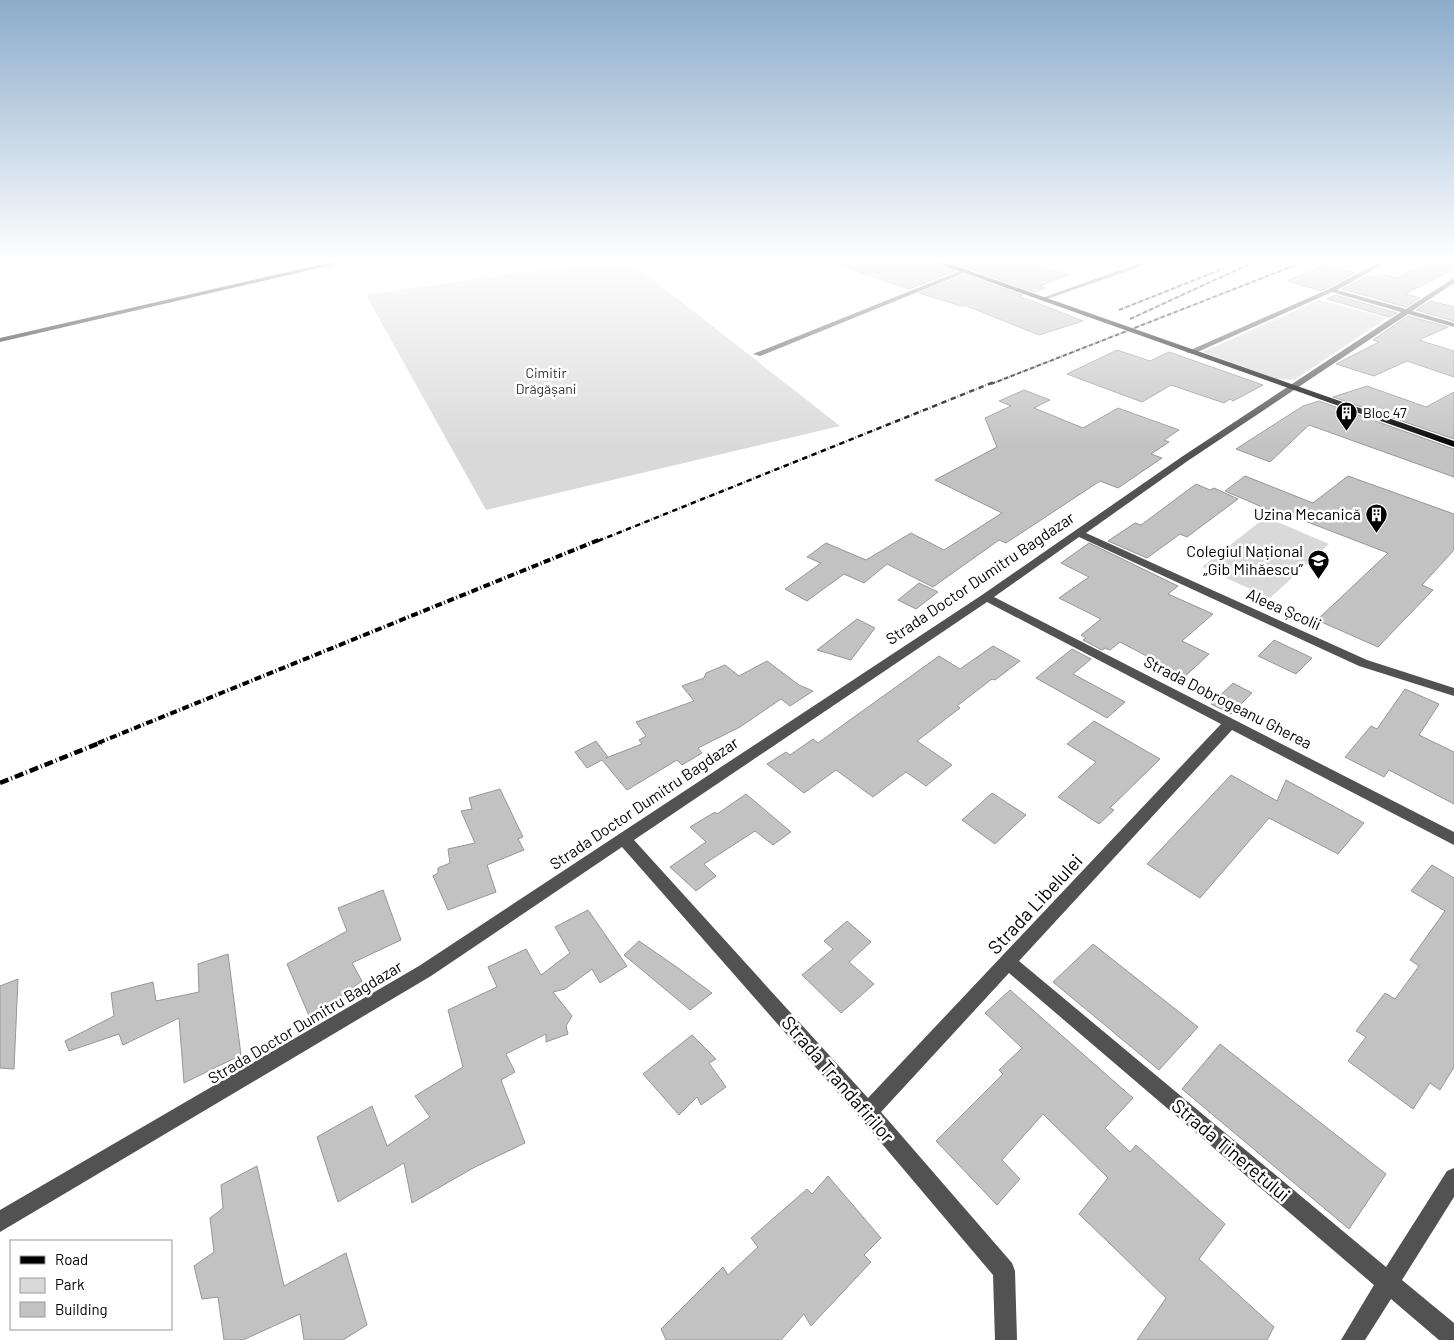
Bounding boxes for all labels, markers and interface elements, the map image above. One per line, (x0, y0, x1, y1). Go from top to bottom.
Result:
park label: Cimitir Drăgășani (516, 364, 576, 397)
building icon: Bloc 47 (1335, 401, 1359, 432)
place label: Bloc 47 (1363, 404, 1407, 421)
building icon: Uzina Mecanică (1365, 502, 1389, 533)
place label: Uzina Mecanică (1254, 504, 1361, 523)
street label: Strada Doctor Dumitru Bagdazar (882, 507, 1078, 648)
place label: Colegiul Național „Gib Mihăescu” (1186, 541, 1304, 578)
school or university icon: Colegiul Național „Gib Mihăescu” (1307, 548, 1331, 579)
street label: Aleea Școlii (1244, 584, 1325, 633)
street label: Strada Dobrogeanu Gherea (1141, 651, 1315, 752)
street label: Strada Doctor Dumitru Bagdazar (546, 732, 742, 873)
street label: Strada Libelulei (982, 849, 1087, 958)
street label: Strada Doctor Dumitru Bagdazar (204, 956, 405, 1087)
street label: Strada Trandafirilor (777, 1011, 900, 1147)
street label: Strada Tineretului (1167, 1093, 1295, 1206)
legend (10, 1240, 172, 1330)
text: Road (55, 1250, 88, 1268)
text: Park (55, 1275, 85, 1293)
text: Building (55, 1300, 108, 1318)

